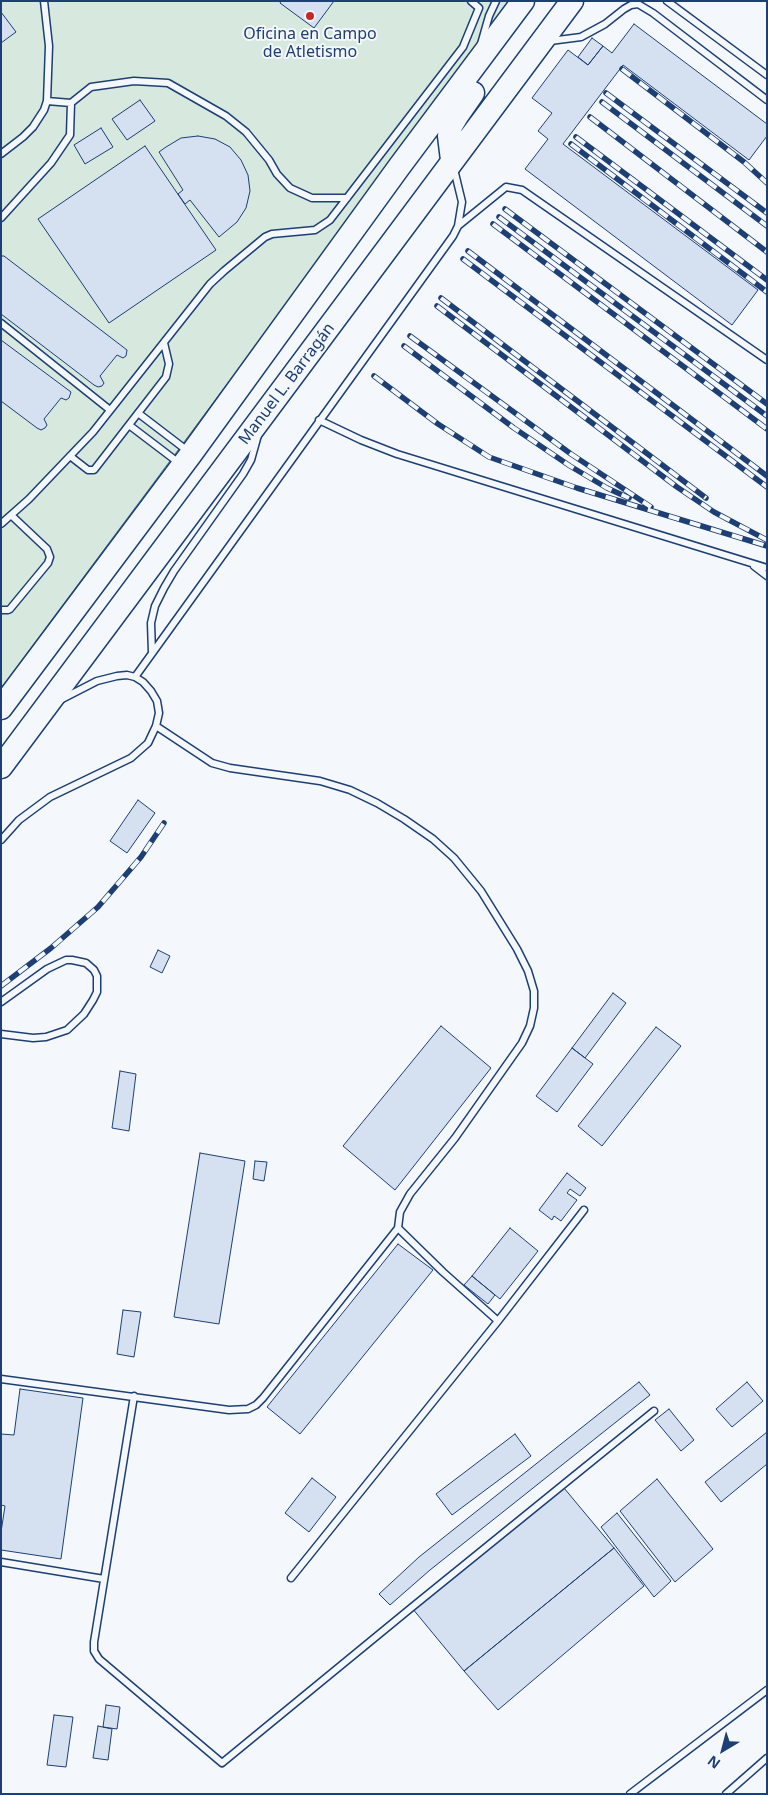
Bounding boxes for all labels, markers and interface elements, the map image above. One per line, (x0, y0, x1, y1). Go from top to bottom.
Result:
marker: Oficina en Campo de Atletismo (304, 10, 316, 22)
place label: Oficina en Campo de Atletismo (243, 24, 377, 62)
street label: Manuel L. Barragán (235, 319, 339, 449)
north arrow (698, 1725, 748, 1775)
text: N (703, 1751, 724, 1773)

